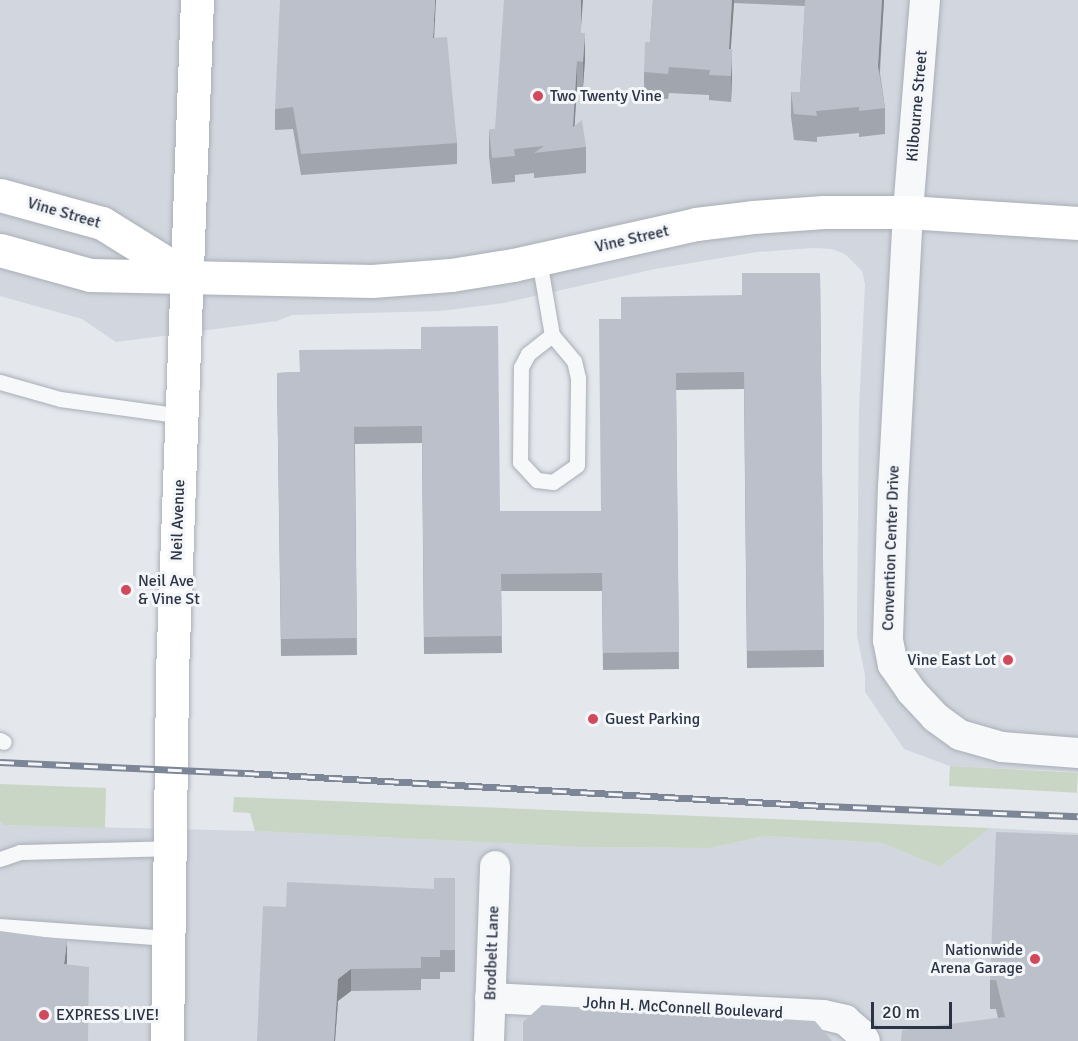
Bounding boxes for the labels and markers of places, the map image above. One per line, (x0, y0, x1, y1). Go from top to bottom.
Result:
place label: Two Twenty Vine (550, 86, 662, 106)
marker: Two Twenty Vine (531, 89, 545, 103)
place label: Neil Ave & Vine St (138, 571, 200, 609)
marker: Neil Ave & Vine St (119, 583, 133, 597)
place label: Vine East Lot (907, 650, 996, 670)
marker: Vine East Lot (1001, 653, 1015, 667)
place label: Guest Parking (605, 709, 700, 729)
marker: Guest Parking (586, 712, 600, 726)
place label: Nationwide Arena Garage (931, 940, 1023, 978)
marker: Nationwide Arena Garage (1028, 952, 1042, 966)
place label: EXPRESS LIVE! (56, 1005, 159, 1025)
marker: EXPRESS LIVE! (37, 1008, 51, 1022)

